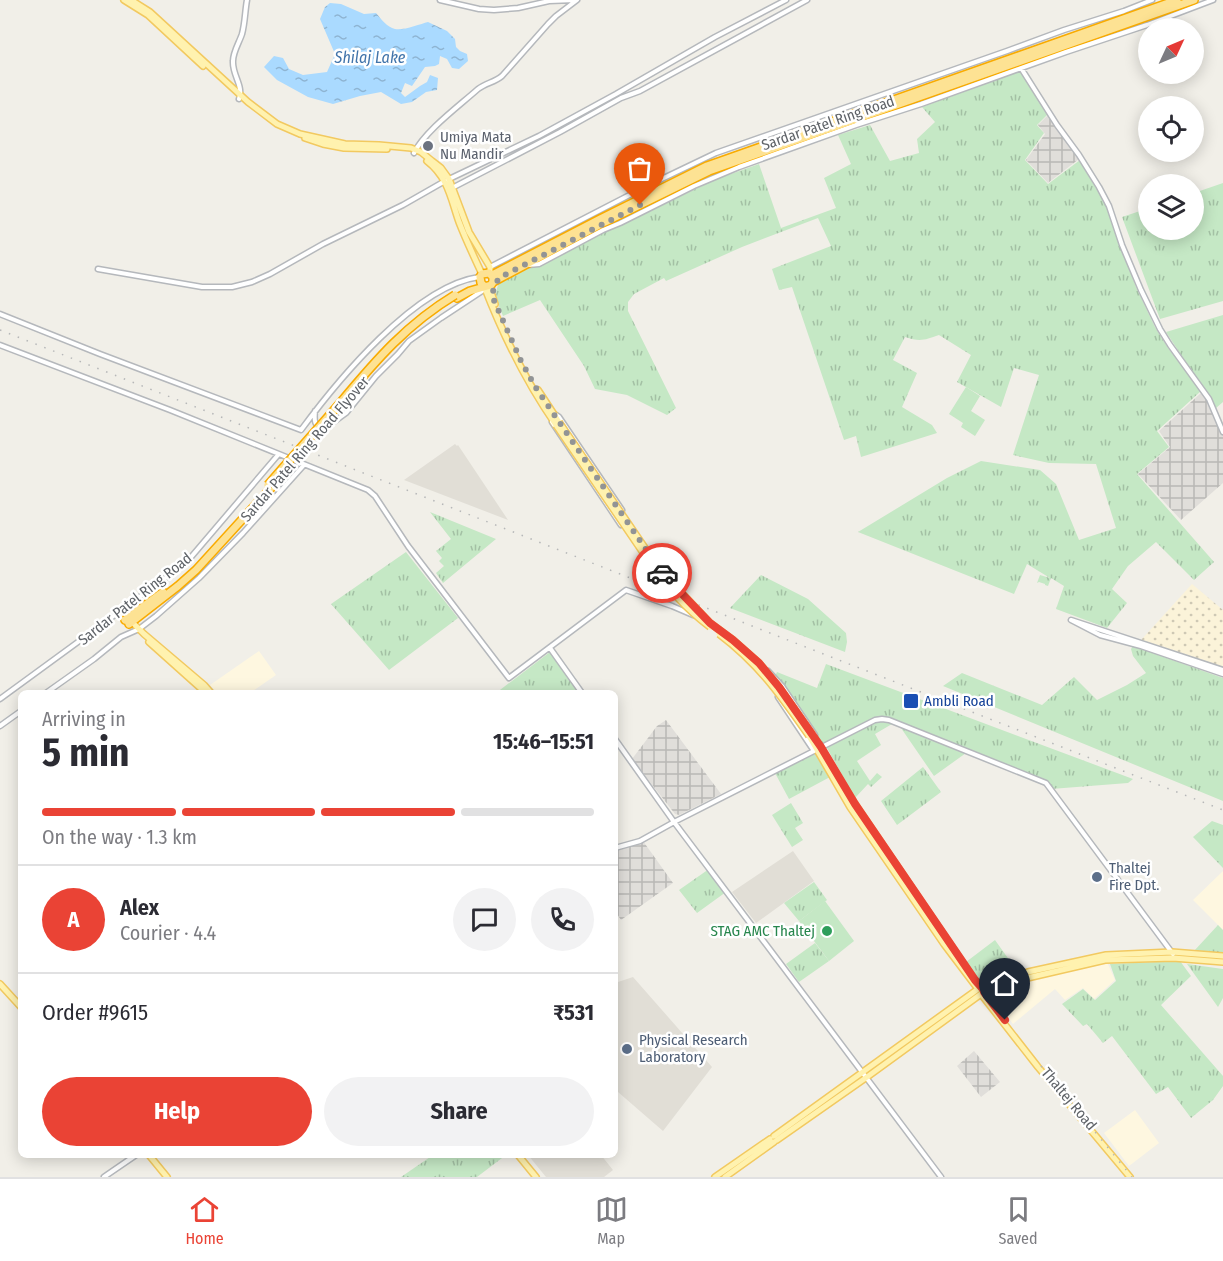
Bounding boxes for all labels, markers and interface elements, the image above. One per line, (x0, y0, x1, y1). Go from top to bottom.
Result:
north arrow (1138, 18, 1204, 84)
map controls (1138, 18, 1204, 240)
water label: Shilaj Lake (334, 48, 406, 67)
street label: Sardar Patel Ring Road (759, 92, 897, 154)
button: locate (1138, 96, 1204, 162)
place label: Umiya Mata Nu Mandir (440, 128, 512, 163)
marker: Umiya Mata Nu Mandir (421, 139, 435, 153)
pin (614, 143, 665, 205)
icon: bag (623, 152, 656, 185)
button: layers (1138, 174, 1204, 240)
street label: Sardar Patel Ring Road Flyover (237, 372, 374, 525)
courier (632, 543, 692, 603)
street label: Sardar Patel Ring Road (75, 549, 195, 649)
icon: car (646, 557, 679, 590)
marker: Ambli Road (902, 692, 920, 710)
place label: Ambli Road (924, 692, 994, 710)
text: Arriving in (42, 707, 126, 731)
text: 15:46–15:51 (493, 728, 594, 755)
text: 5 min (42, 730, 130, 776)
text: On the way · 1.3 km (42, 825, 197, 849)
place label: Thaltej Fire Dpt. (1109, 859, 1159, 894)
marker: Thaltej Fire Dpt. (1090, 870, 1104, 884)
button: chat (453, 888, 516, 951)
button: phone (531, 888, 594, 951)
text: Alex (120, 894, 159, 921)
text: A (68, 906, 79, 933)
text: Courier · 4.4 (120, 921, 216, 945)
place label: STAG AMC Thaltej (710, 922, 815, 940)
marker: STAG AMC Thaltej (820, 924, 834, 938)
pin (979, 958, 1030, 1020)
icon: home (988, 967, 1021, 1000)
text: Order #9615 (42, 999, 148, 1026)
text: ₹531 (553, 999, 594, 1026)
place label: Physical Research Laboratory (639, 1031, 748, 1066)
marker: Physical Research Laboratory (620, 1042, 634, 1056)
street label: Thaltej Road (1038, 1064, 1100, 1134)
button: Help (42, 1077, 312, 1146)
button: Share (324, 1077, 594, 1146)
tab: Home (185, 1193, 224, 1248)
tab: Map (595, 1193, 628, 1248)
tab: Saved (998, 1193, 1038, 1248)

